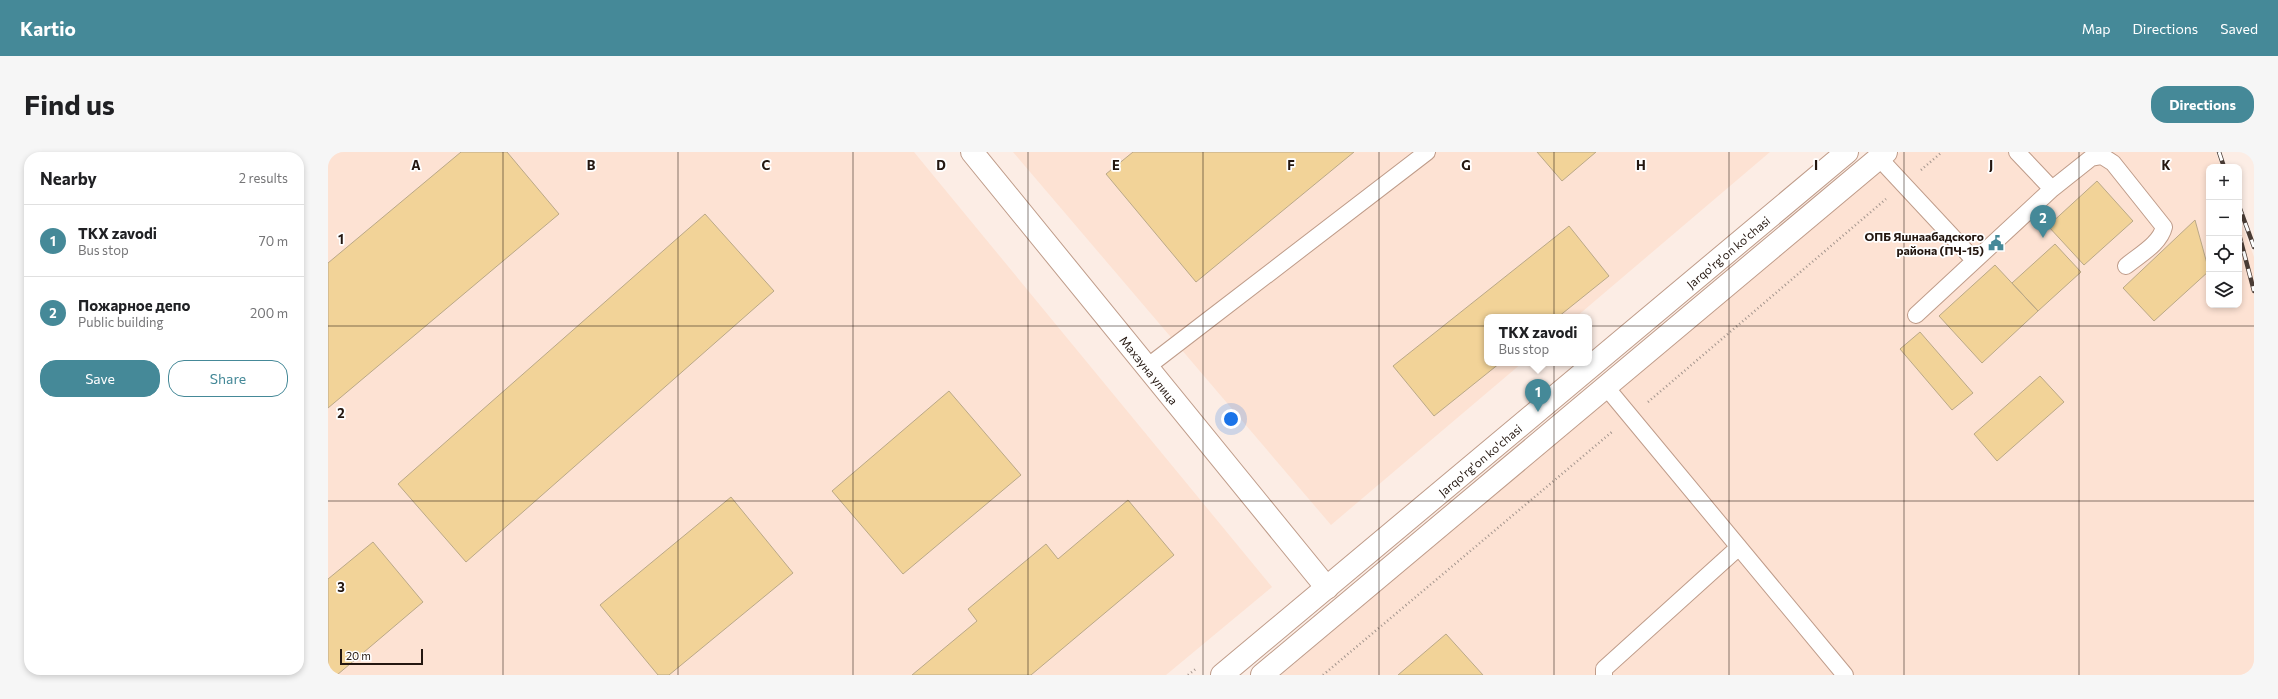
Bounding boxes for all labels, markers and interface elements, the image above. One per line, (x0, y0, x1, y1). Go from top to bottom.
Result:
text: Kartio (20, 17, 76, 40)
text: Map (2082, 20, 2111, 37)
text: Directions (2133, 20, 2198, 37)
text: Saved (2220, 20, 2258, 37)
button: Directions (2151, 86, 2254, 123)
text: Find us (24, 87, 115, 121)
text: A (411, 157, 421, 173)
text: B (587, 157, 596, 173)
text: C (762, 157, 771, 173)
text: D (936, 157, 946, 173)
text: E (1112, 157, 1120, 173)
text: F (1287, 157, 1295, 173)
text: G (1461, 157, 1471, 173)
text: H (1636, 157, 1646, 173)
text: I (1814, 157, 1818, 173)
text: J (1989, 157, 1993, 173)
text: K (2161, 157, 2171, 173)
map controls (2206, 164, 2242, 308)
button: + (2206, 164, 2242, 200)
text: Nearby (40, 168, 97, 189)
text: 2 results (239, 170, 288, 186)
button: − (2206, 200, 2242, 236)
pin: 2 (2030, 205, 2056, 238)
street label: Jarqo'rg'on ko'chasi (1683, 213, 1773, 292)
text: TKX zavodi (78, 224, 157, 242)
place label: ОПБ Яшнаабадского района (ПЧ-15) (1865, 229, 1984, 257)
text: 1 (338, 231, 344, 247)
text: 1 (50, 233, 56, 249)
text: 70 m (259, 233, 288, 249)
public building icon: ОПБ Яшнаабадского района (ПЧ-15) (1987, 234, 2005, 252)
button: locate (2206, 236, 2242, 272)
text: Bus stop (78, 242, 129, 258)
button: layers (2206, 272, 2242, 308)
text: Пожарное депо (78, 296, 190, 314)
text: 2 (49, 305, 57, 321)
text: 200 m (250, 305, 288, 321)
text: Public building (78, 314, 164, 330)
popup (1484, 314, 1592, 366)
text: TKX zavodi (1499, 323, 1577, 341)
street label: Махзуна улица (1117, 333, 1181, 407)
text: Bus stop (1499, 341, 1549, 357)
button: Save (40, 360, 160, 397)
button: Share (168, 360, 288, 397)
pin: 1 (1525, 379, 1551, 412)
text: 2 (337, 405, 345, 421)
your location (1221, 409, 1241, 429)
street label: Jarqo'rg'on ko'chasi (1435, 421, 1525, 500)
text: 3 (337, 579, 345, 595)
scale bar (340, 647, 423, 666)
text: 20 m (346, 649, 371, 662)

